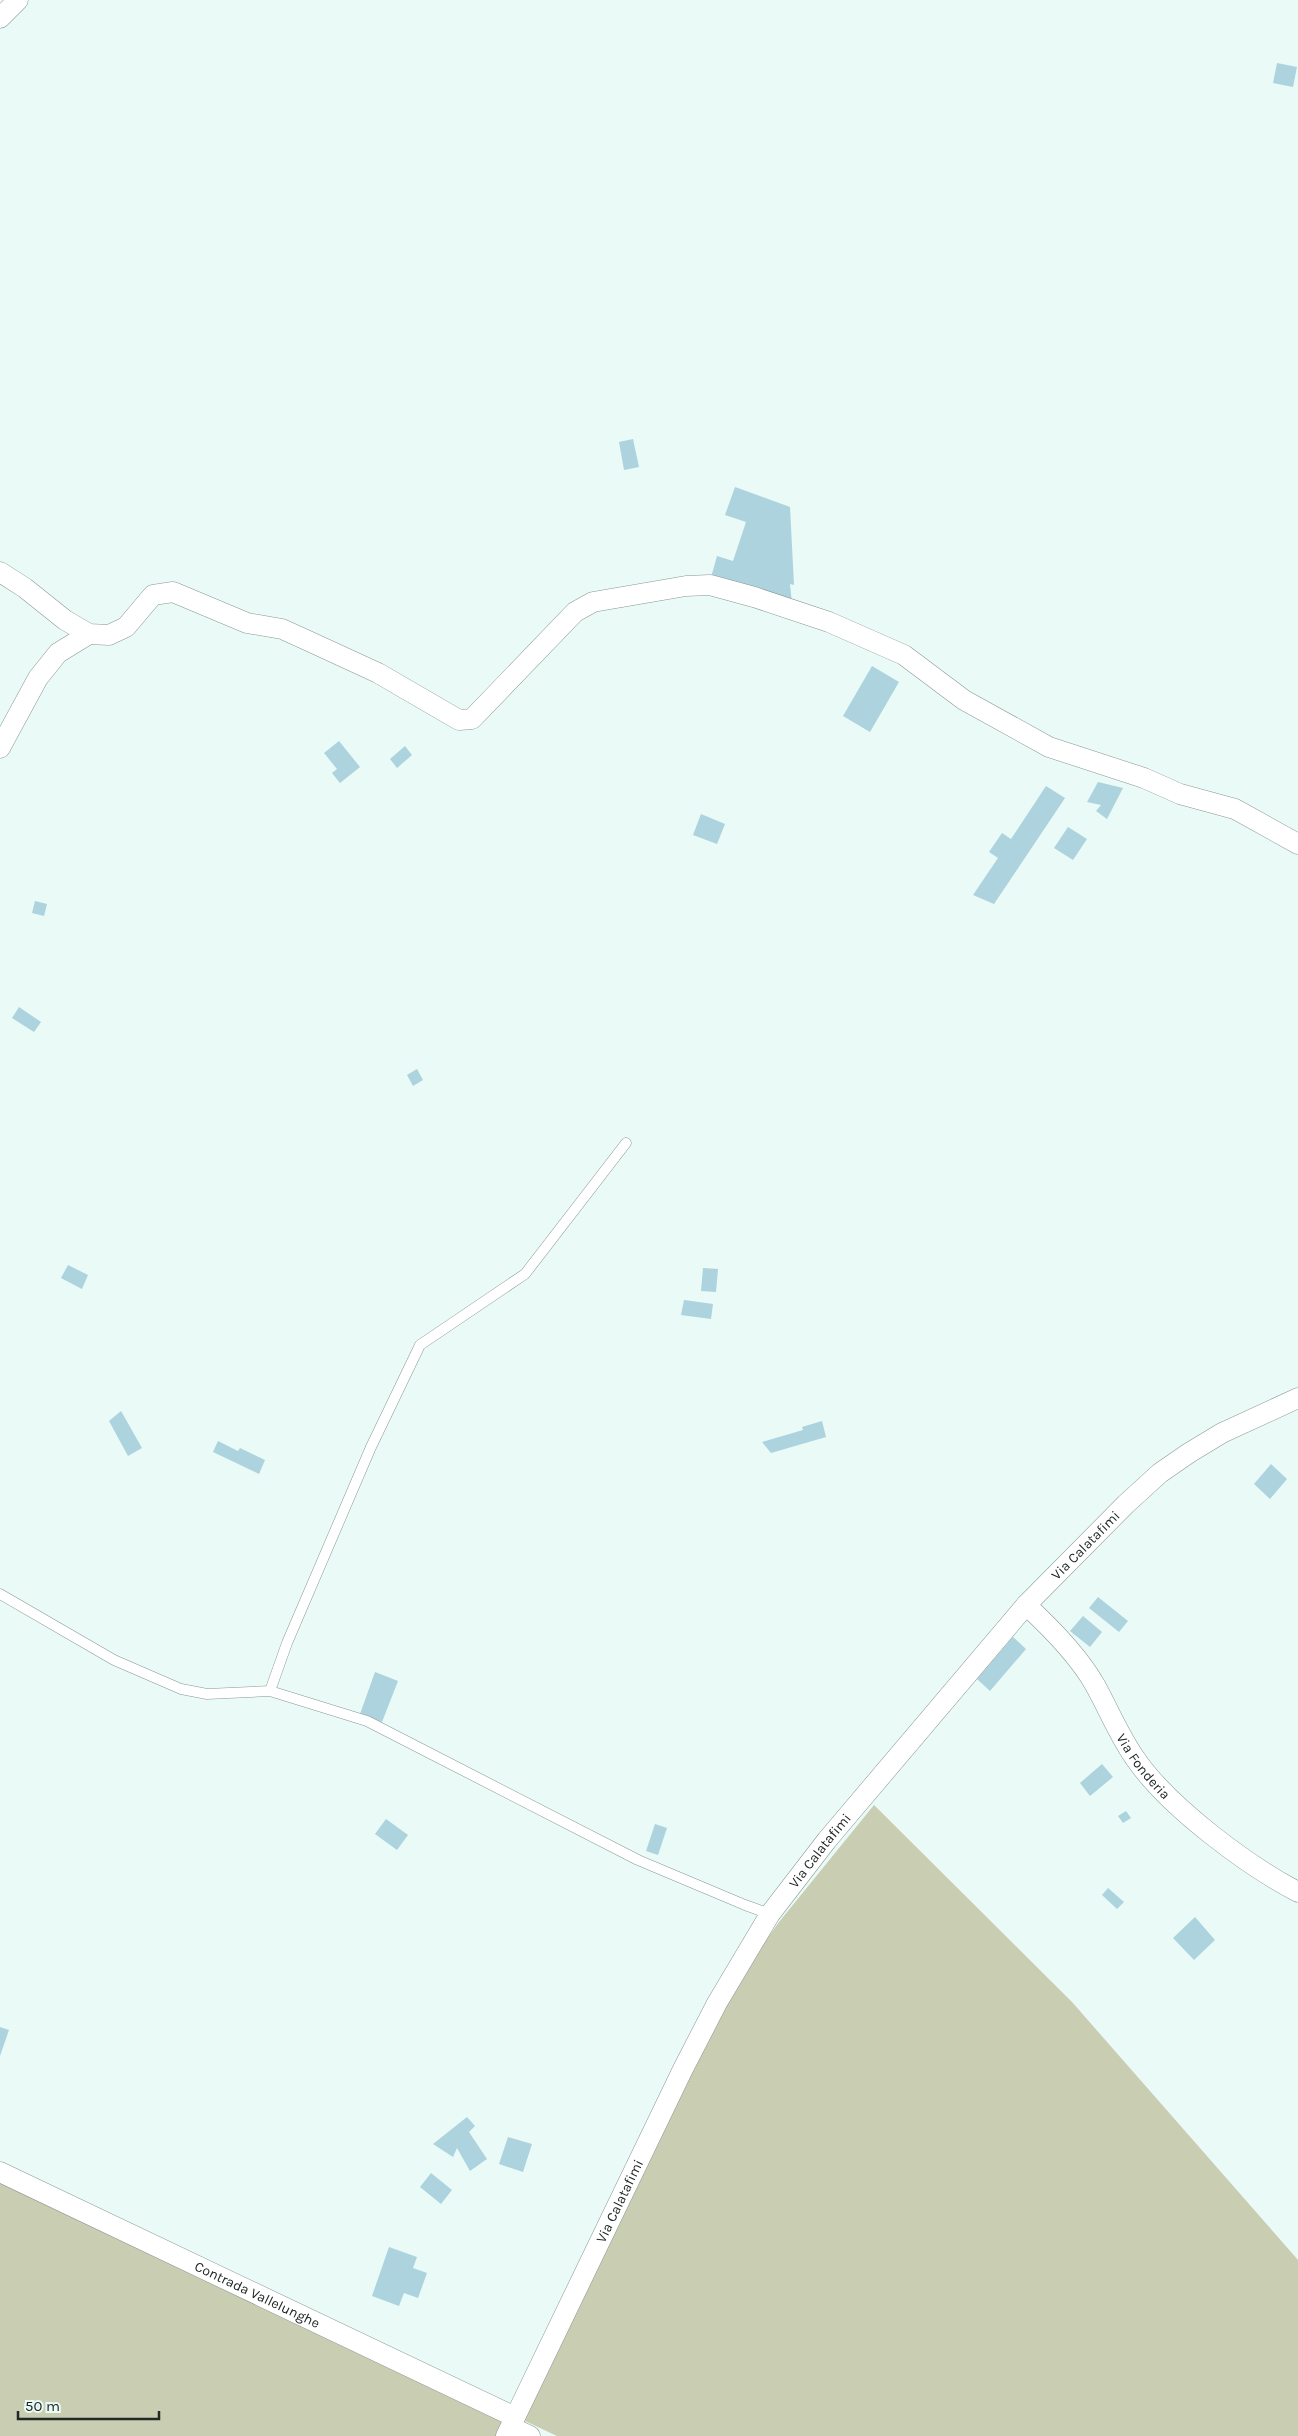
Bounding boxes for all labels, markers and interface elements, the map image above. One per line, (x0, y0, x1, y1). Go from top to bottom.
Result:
street label: Via Calatafimi (1048, 1507, 1124, 1583)
street label: Via Fonderia (1113, 1731, 1174, 1803)
street label: Via Calatafimi (785, 1810, 855, 1891)
street label: Via Calatafimi (593, 2157, 647, 2246)
street label: Contrada Vallelunghe (192, 2258, 323, 2332)
scale bar (18, 2388, 159, 2420)
text: 50 m (25, 2397, 60, 2415)

